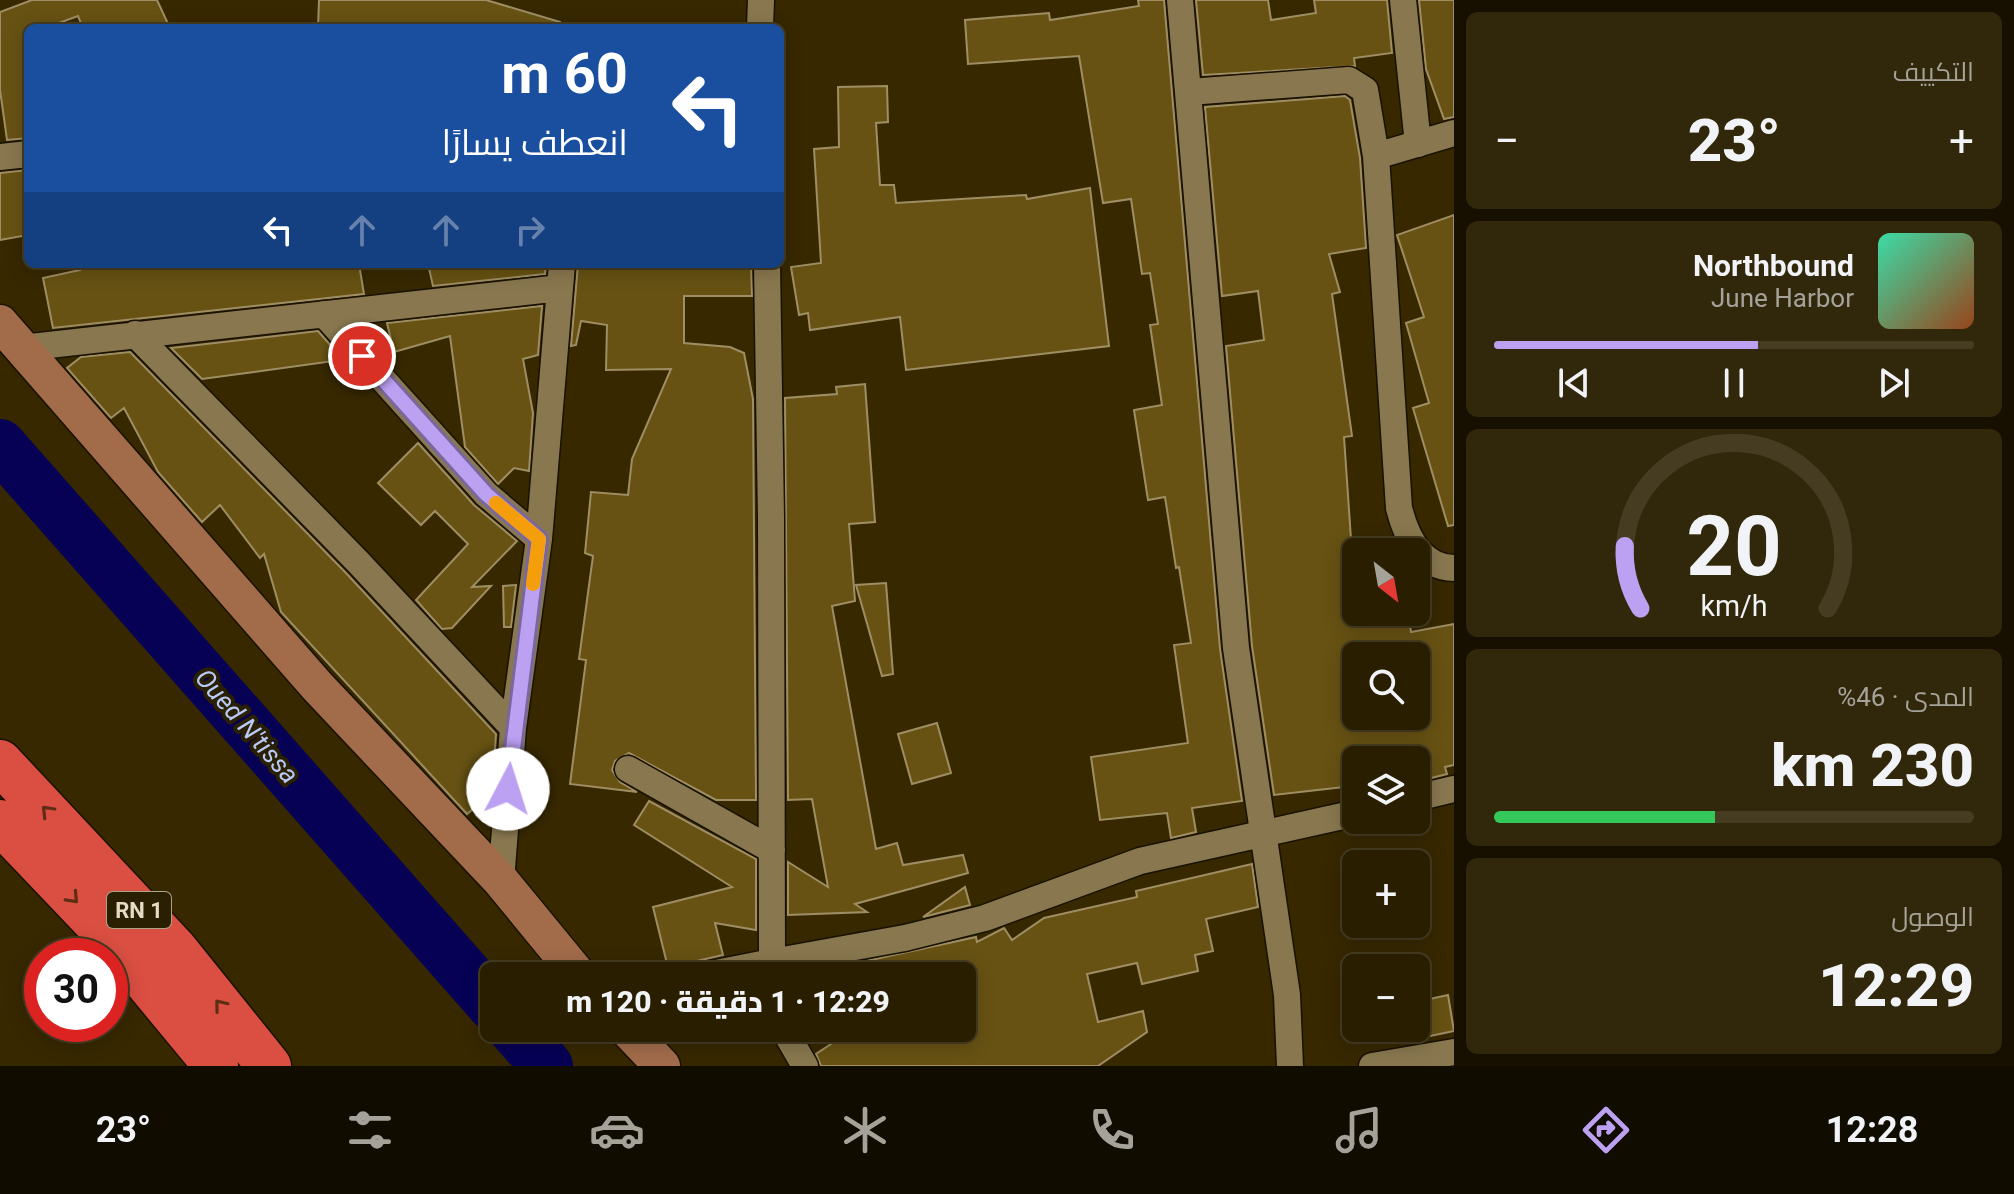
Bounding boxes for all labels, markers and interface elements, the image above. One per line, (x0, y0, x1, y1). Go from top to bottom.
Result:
text: 60 m (501, 41, 628, 107)
icon: left (656, 56, 760, 160)
text: التكييف (1892, 57, 1974, 87)
text: 23° (1688, 105, 1781, 176)
text: − (1494, 115, 1519, 167)
text: + (1949, 115, 1974, 167)
text: انعطف يسارًا (442, 122, 628, 164)
icon: left (256, 208, 300, 252)
icon: ahead (340, 208, 384, 252)
icon: ahead (424, 208, 468, 252)
icon: right (508, 208, 552, 252)
text: Northbound (1693, 248, 1854, 283)
text: June Harbor (1711, 283, 1854, 313)
pin (328, 322, 396, 390)
icon: arrive (340, 334, 384, 378)
icon: previous (1552, 361, 1596, 405)
icon: pause (1712, 361, 1756, 405)
icon: next (1872, 361, 1916, 405)
text: 20 (1686, 498, 1782, 595)
north arrow (1342, 538, 1430, 626)
map controls (1342, 538, 1430, 1042)
text: km/h (1700, 589, 1768, 623)
button: search (1342, 642, 1430, 730)
water label: Oued N'tissa (189, 663, 305, 789)
text: المدى · 46% (1837, 682, 1974, 712)
text: 230 km (1771, 730, 1974, 801)
button: layers (1342, 746, 1430, 834)
position arrow (466, 747, 550, 831)
one-way arrow (42, 806, 57, 820)
button: + (1342, 850, 1430, 938)
one-way arrow (64, 889, 78, 904)
road number: RN 1 (107, 892, 171, 928)
text: الوصول (1891, 902, 1974, 932)
speed limit sign: 30 (24, 938, 128, 1042)
text: 12:29 (1818, 950, 1974, 1021)
button: − (1342, 954, 1430, 1042)
text: 12:29 · 1 دقيقة · 120 m (566, 984, 890, 1019)
one-way arrow (215, 1000, 230, 1014)
icon: filters (342, 1102, 398, 1158)
icon: car (589, 1102, 645, 1158)
icon: climate (837, 1102, 893, 1158)
icon: phone (1084, 1102, 1140, 1158)
icon: music (1331, 1102, 1387, 1158)
icon: directions (1578, 1102, 1634, 1158)
text: 23° (96, 1109, 151, 1151)
text: 12:28 (1826, 1109, 1918, 1151)

